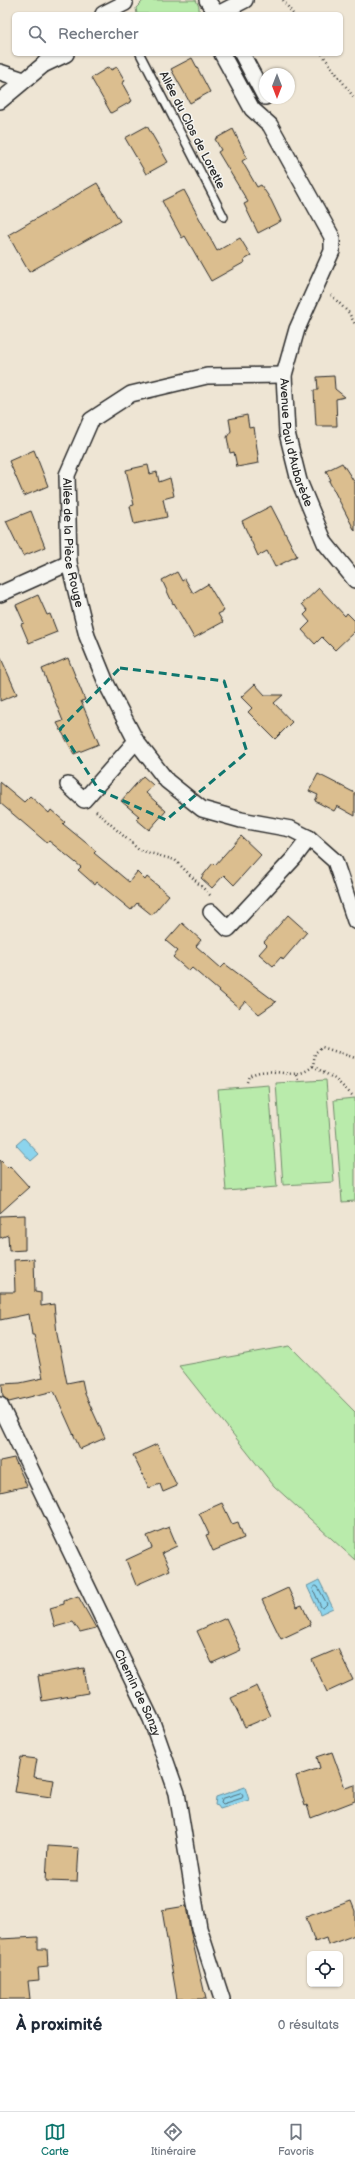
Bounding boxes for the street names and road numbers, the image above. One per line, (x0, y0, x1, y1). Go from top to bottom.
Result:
street label: Allée du Clos de Lorette (156, 69, 228, 191)
street label: Avenue Paul d'Aubarède (277, 378, 316, 509)
street label: Allée de la Pièce Rouge (60, 478, 87, 609)
street label: Chemin de Sanzy (111, 1647, 164, 1739)

